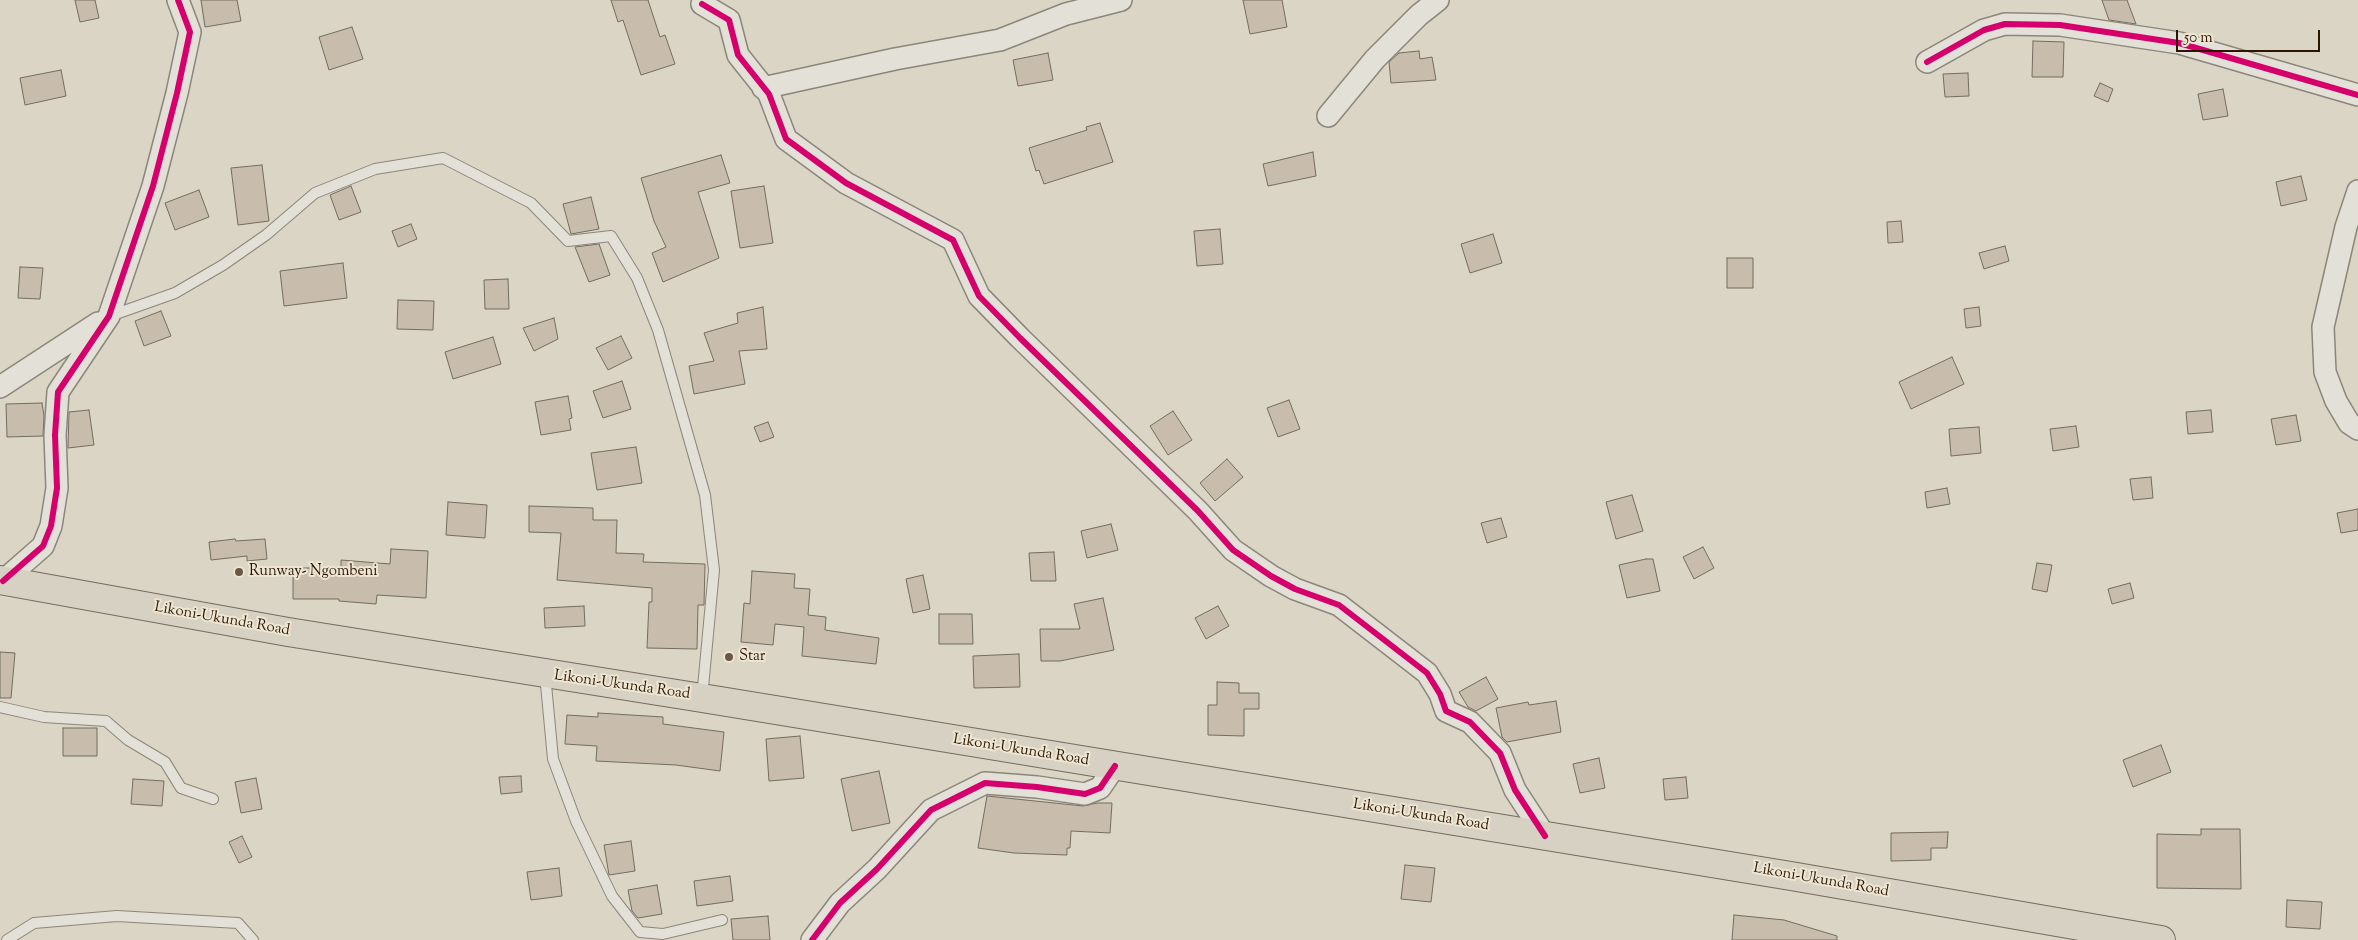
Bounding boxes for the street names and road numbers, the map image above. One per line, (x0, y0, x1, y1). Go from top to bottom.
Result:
street label: Likoni-Ukunda Road (153, 599, 291, 641)
street label: Likoni-Ukunda Road (553, 668, 691, 704)
street label: Likoni-Ukunda Road (952, 731, 1090, 771)
street label: Likoni-Ukunda Road (1352, 796, 1490, 836)
street label: Likoni-Ukunda Road (1752, 860, 1890, 902)

